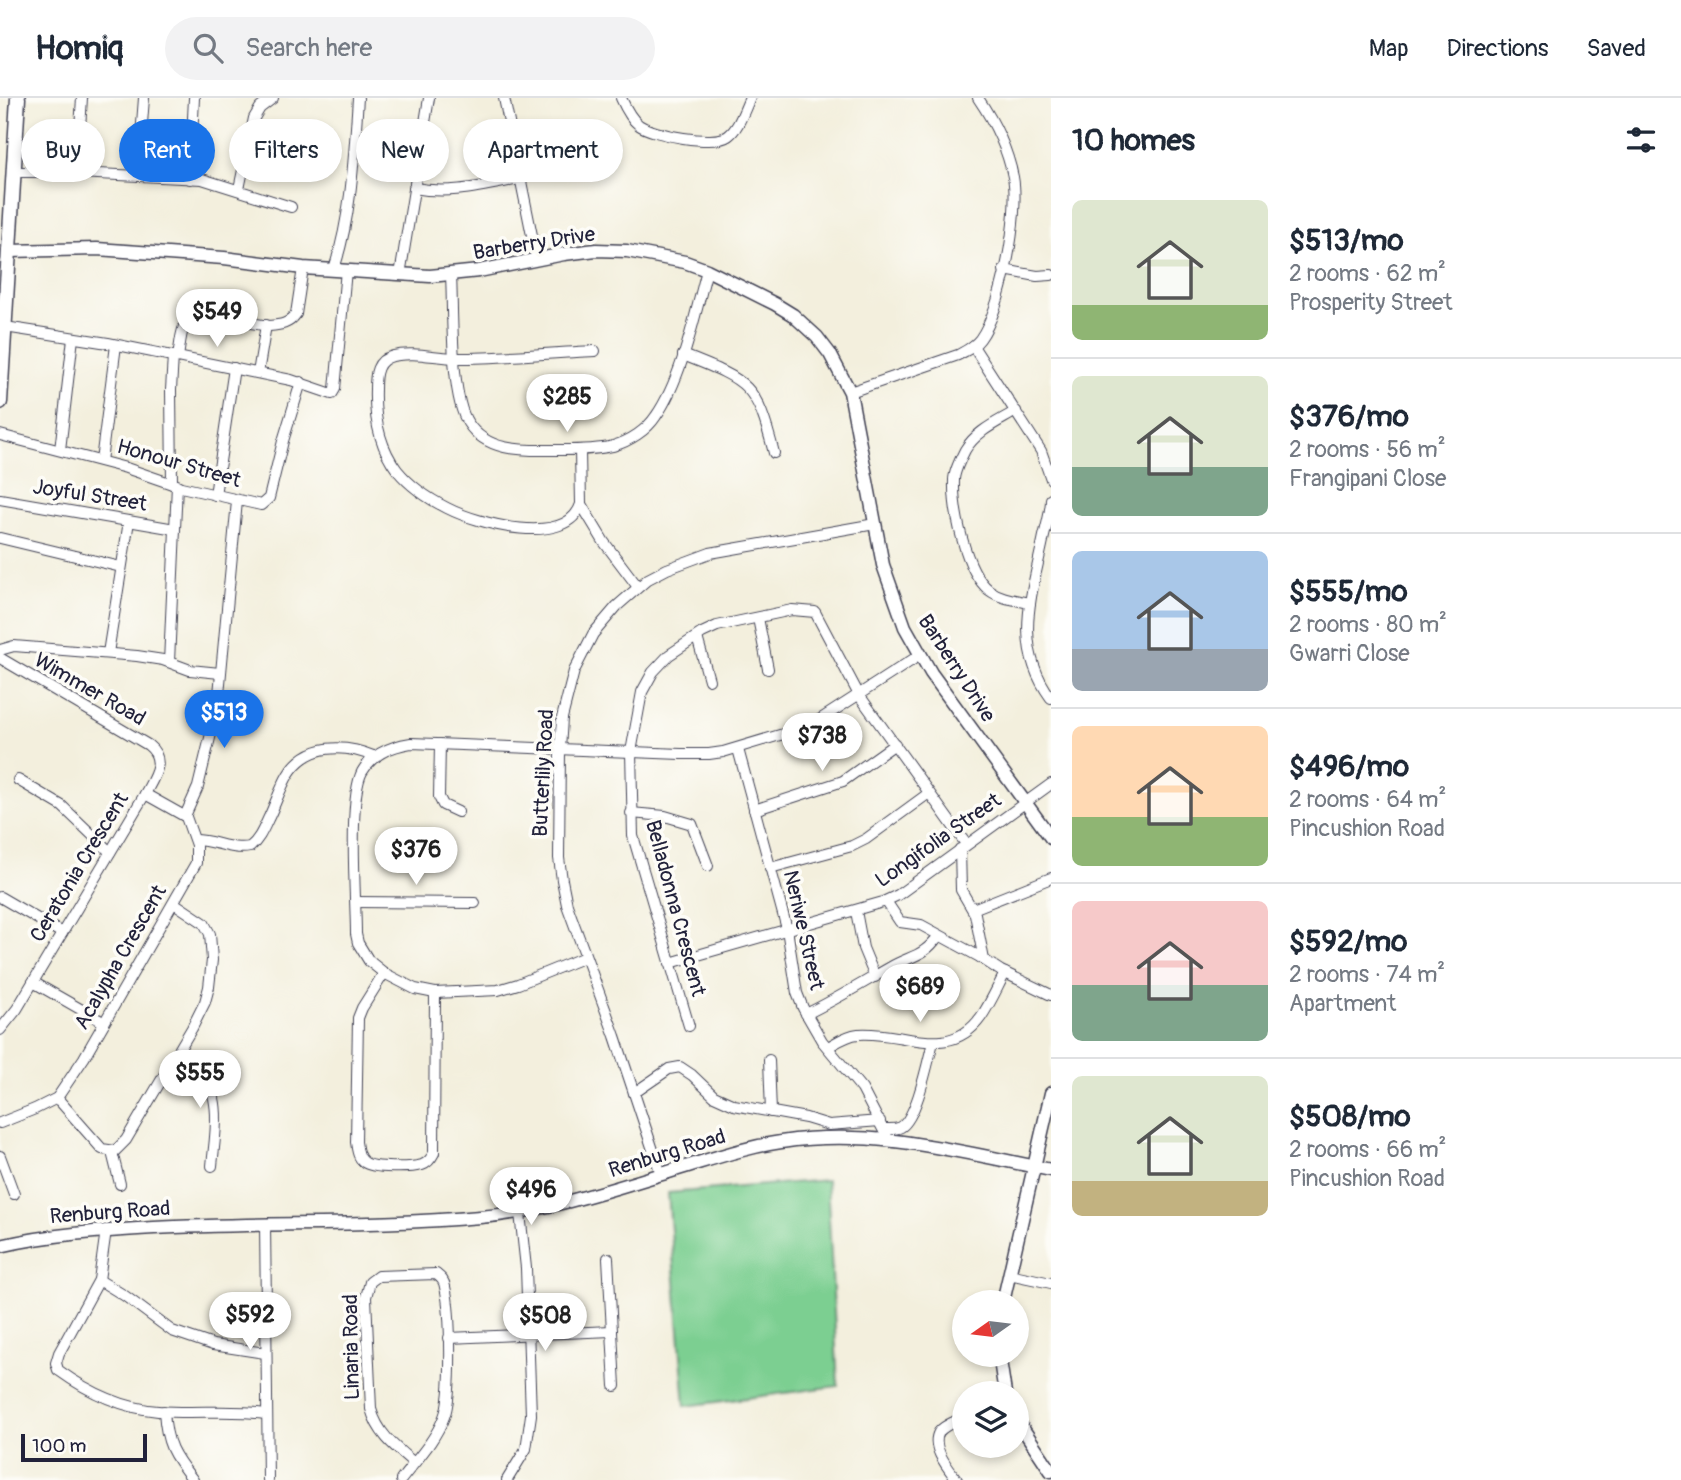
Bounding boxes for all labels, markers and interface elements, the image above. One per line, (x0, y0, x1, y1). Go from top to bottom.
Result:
search box (165, 17, 655, 80)
text: Homiq (35, 28, 123, 69)
icon: search (189, 29, 227, 67)
text: Search here (245, 32, 372, 64)
text: Map (1369, 34, 1409, 63)
text: Directions (1447, 34, 1548, 63)
text: Saved (1586, 34, 1646, 63)
chip: Buy (21, 119, 105, 182)
chip: Rent (119, 119, 215, 182)
chip: Filters (229, 119, 342, 182)
chip: New (356, 119, 449, 182)
chip: Apartment (463, 119, 623, 182)
icon: filters (1622, 121, 1660, 159)
text: 10 homes (1072, 122, 1195, 159)
street label: Barberry Drive (471, 220, 598, 266)
text: $513/mo (1289, 222, 1404, 259)
icon: home (1128, 228, 1212, 312)
text: 2 rooms · 62 m² (1289, 259, 1446, 288)
text: Prosperity Street (1289, 288, 1453, 317)
pin: $549 (176, 289, 258, 349)
text: $549 (192, 297, 242, 326)
pin: $285 (526, 374, 608, 434)
text: $285 (542, 382, 592, 411)
text: $376/mo (1289, 398, 1409, 435)
icon: home (1128, 404, 1212, 488)
street label: Honour Street (114, 433, 244, 494)
text: 2 rooms · 56 m² (1289, 435, 1446, 464)
text: Frangipani Close (1289, 464, 1446, 493)
street label: Joyful Street (31, 473, 149, 518)
text: $555/mo (1289, 573, 1408, 610)
icon: home (1128, 579, 1212, 663)
street label: Barberry Drive (912, 609, 1002, 728)
text: 2 rooms · 80 m² (1289, 610, 1447, 639)
text: Gwarri Close (1289, 639, 1410, 668)
street label: Wimmer Road (29, 647, 150, 732)
pin: $513 (183, 690, 265, 750)
text: $513 (201, 698, 247, 727)
street label: Butterlily Road (527, 708, 560, 838)
pin: $738 (781, 714, 863, 773)
text: $738 (797, 721, 847, 750)
text: $496/mo (1289, 748, 1409, 785)
icon: home (1128, 754, 1212, 838)
text: 2 rooms · 64 m² (1289, 785, 1446, 814)
street label: Ceratonia Crescent (24, 787, 135, 947)
street label: Longifolia Street (870, 787, 1007, 894)
text: Pincushion Road (1289, 814, 1445, 843)
street label: Belladonna Crescent (639, 817, 712, 1000)
pin: $376 (375, 828, 457, 887)
text: $376 (391, 835, 441, 864)
street label: Neriwe Street (777, 868, 830, 993)
street label: Acalypha Crescent (68, 880, 173, 1034)
text: $592/mo (1289, 923, 1407, 960)
icon: home (1128, 929, 1212, 1013)
text: 2 rooms · 74 m² (1289, 960, 1445, 989)
pin: $689 (879, 964, 961, 1024)
text: $689 (895, 972, 945, 1001)
text: Apartment (1289, 989, 1396, 1018)
pin: $555 (159, 1051, 241, 1110)
text: $555 (175, 1058, 225, 1087)
text: $508/mo (1289, 1098, 1411, 1135)
icon: home (1128, 1104, 1212, 1188)
street label: Renburg Road (605, 1123, 729, 1184)
text: 2 rooms · 66 m² (1289, 1135, 1446, 1164)
text: Pincushion Road (1289, 1164, 1445, 1193)
pin: $496 (490, 1168, 572, 1227)
text: $496 (505, 1175, 557, 1204)
street label: Renburg Road (49, 1195, 171, 1230)
north arrow (952, 1290, 1029, 1367)
map controls (952, 1290, 1029, 1458)
pin: $592 (209, 1292, 291, 1352)
street label: Linaria Road (337, 1294, 366, 1400)
pin: $508 (504, 1294, 586, 1353)
text: $592 (225, 1300, 275, 1329)
text: $508 (519, 1301, 571, 1330)
button: layers (952, 1381, 1029, 1458)
scale bar (21, 1431, 147, 1463)
text: 100 m (32, 1434, 86, 1458)

